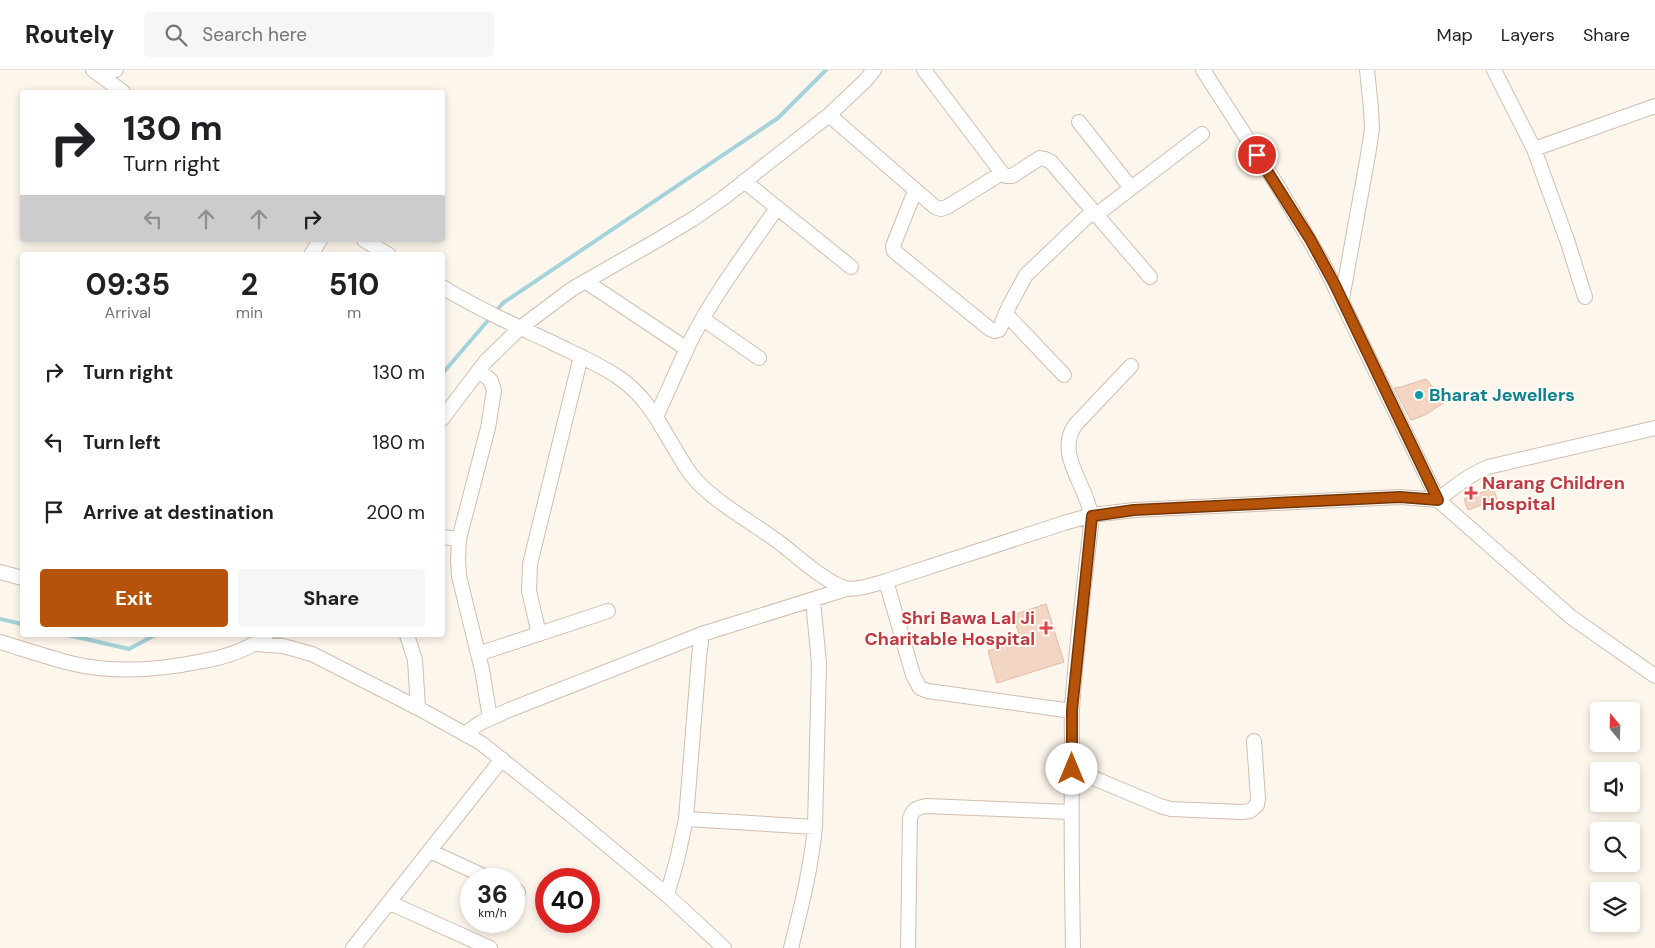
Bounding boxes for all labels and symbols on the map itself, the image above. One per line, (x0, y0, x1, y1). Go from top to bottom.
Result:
pin (1236, 134, 1278, 176)
place label: Bharat Jewellers (1429, 383, 1575, 407)
marker: Bharat Jewellers (1413, 389, 1425, 401)
place label: Narang Children Hospital (1482, 471, 1625, 516)
marker: Narang Children Hospital (1464, 486, 1478, 500)
place label: Shri Bawa Lal Ji Charitable Hospital (864, 606, 1035, 651)
marker: Shri Bawa Lal Ji Charitable Hospital (1039, 621, 1053, 635)
north arrow (1590, 702, 1640, 752)
position arrow (1045, 742, 1097, 794)
speed limit sign: 40 (535, 868, 600, 933)

